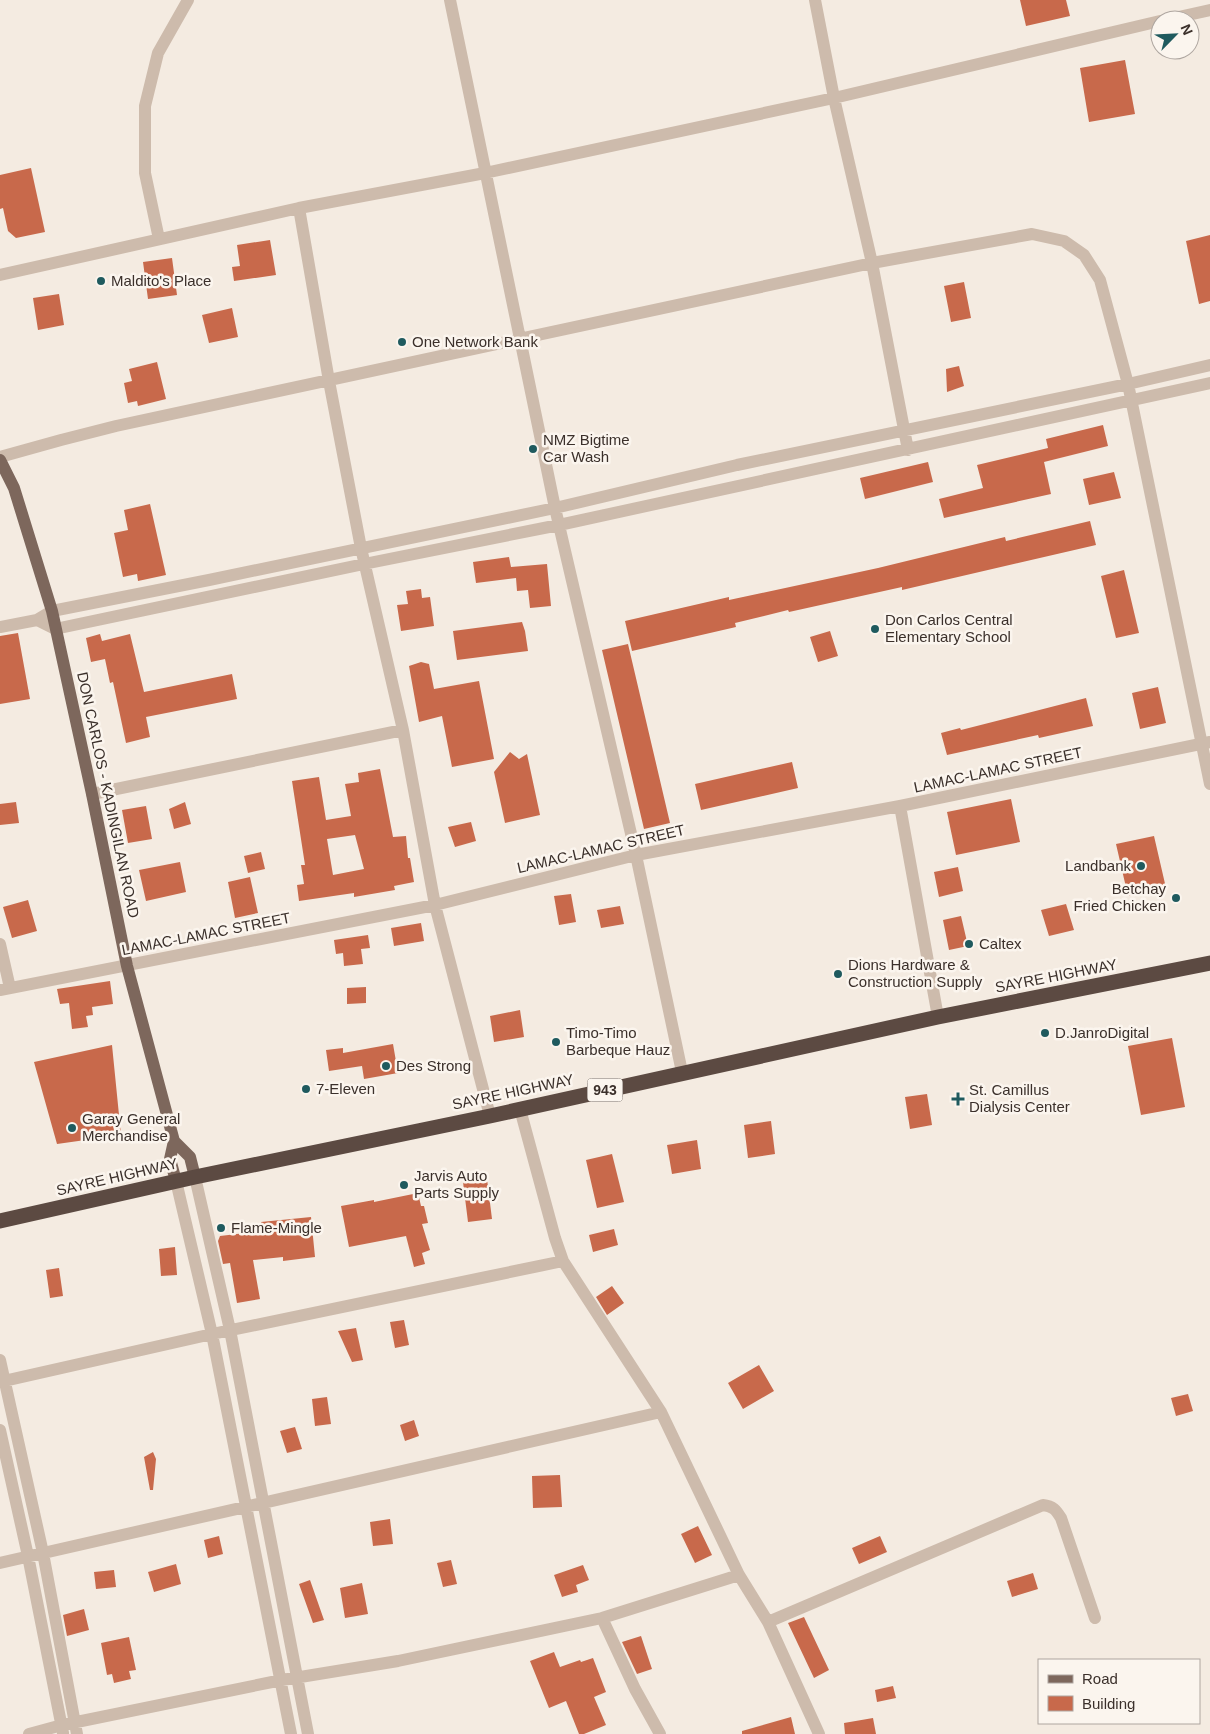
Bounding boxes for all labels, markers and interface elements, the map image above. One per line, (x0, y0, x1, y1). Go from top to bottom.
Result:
north arrow (1150, 10, 1200, 60)
text: N (1178, 22, 1196, 38)
place label: Maldito's Place (111, 272, 211, 289)
marker: Maldito's Place (95, 275, 107, 287)
place label: One Network Bank (412, 333, 538, 350)
marker: One Network Bank (396, 336, 408, 348)
place label: NMZ Bigtime Car Wash (543, 431, 630, 465)
marker: NMZ Bigtime Car Wash (527, 443, 539, 455)
place label: Don Carlos Central Elementary School (885, 611, 1013, 645)
marker: Don Carlos Central Elementary School (869, 623, 881, 635)
street label: DON CARLOS - KADINGILAN ROAD (74, 670, 143, 920)
street label: LAMAC-LAMAC STREET (912, 743, 1084, 796)
street label: LAMAC-LAMAC STREET (515, 821, 686, 876)
place label: Landbank (1065, 857, 1131, 874)
marker: Landbank (1135, 860, 1147, 872)
place label: Betchay Fried Chicken (1073, 880, 1166, 914)
marker: Betchay Fried Chicken (1170, 892, 1182, 904)
street label: LAMAC-LAMAC STREET (120, 909, 292, 958)
place label: Caltex (979, 935, 1022, 952)
marker: Caltex (963, 938, 975, 950)
street label: SAYRE HIGHWAY (993, 955, 1118, 996)
place label: Dions Hardware & Construction Supply (848, 956, 983, 990)
marker: Dions Hardware & Construction Supply (832, 968, 844, 980)
place label: Timo-Timo Barbeque Hauz (566, 1024, 670, 1058)
place label: D.JanroDigital (1055, 1024, 1149, 1041)
marker: D.JanroDigital (1039, 1027, 1051, 1039)
marker: Timo-Timo Barbeque Hauz (550, 1036, 562, 1048)
place label: Des Strong (396, 1057, 471, 1074)
marker: Des Strong (380, 1060, 392, 1072)
street label: SAYRE HIGHWAY (451, 1070, 575, 1113)
road number: 943 (588, 1078, 622, 1102)
place label: 7-Eleven (316, 1080, 375, 1097)
place label: St. Camillus Dialysis Center (969, 1081, 1070, 1115)
marker: 7-Eleven (300, 1083, 312, 1095)
marker: St. Camillus Dialysis Center (951, 1092, 965, 1106)
place label: Garay General Merchandise (82, 1110, 180, 1144)
marker: Garay General Merchandise (66, 1122, 78, 1134)
street label: SAYRE HIGHWAY (55, 1154, 179, 1199)
place label: Jarvis Auto Parts Supply (414, 1167, 500, 1201)
marker: Jarvis Auto Parts Supply (398, 1179, 410, 1191)
place label: Flame-Mingle (231, 1219, 322, 1236)
marker: Flame-Mingle (215, 1222, 227, 1234)
legend (1038, 1659, 1200, 1724)
text: Road (1082, 1670, 1118, 1687)
text: Building (1082, 1695, 1135, 1712)

